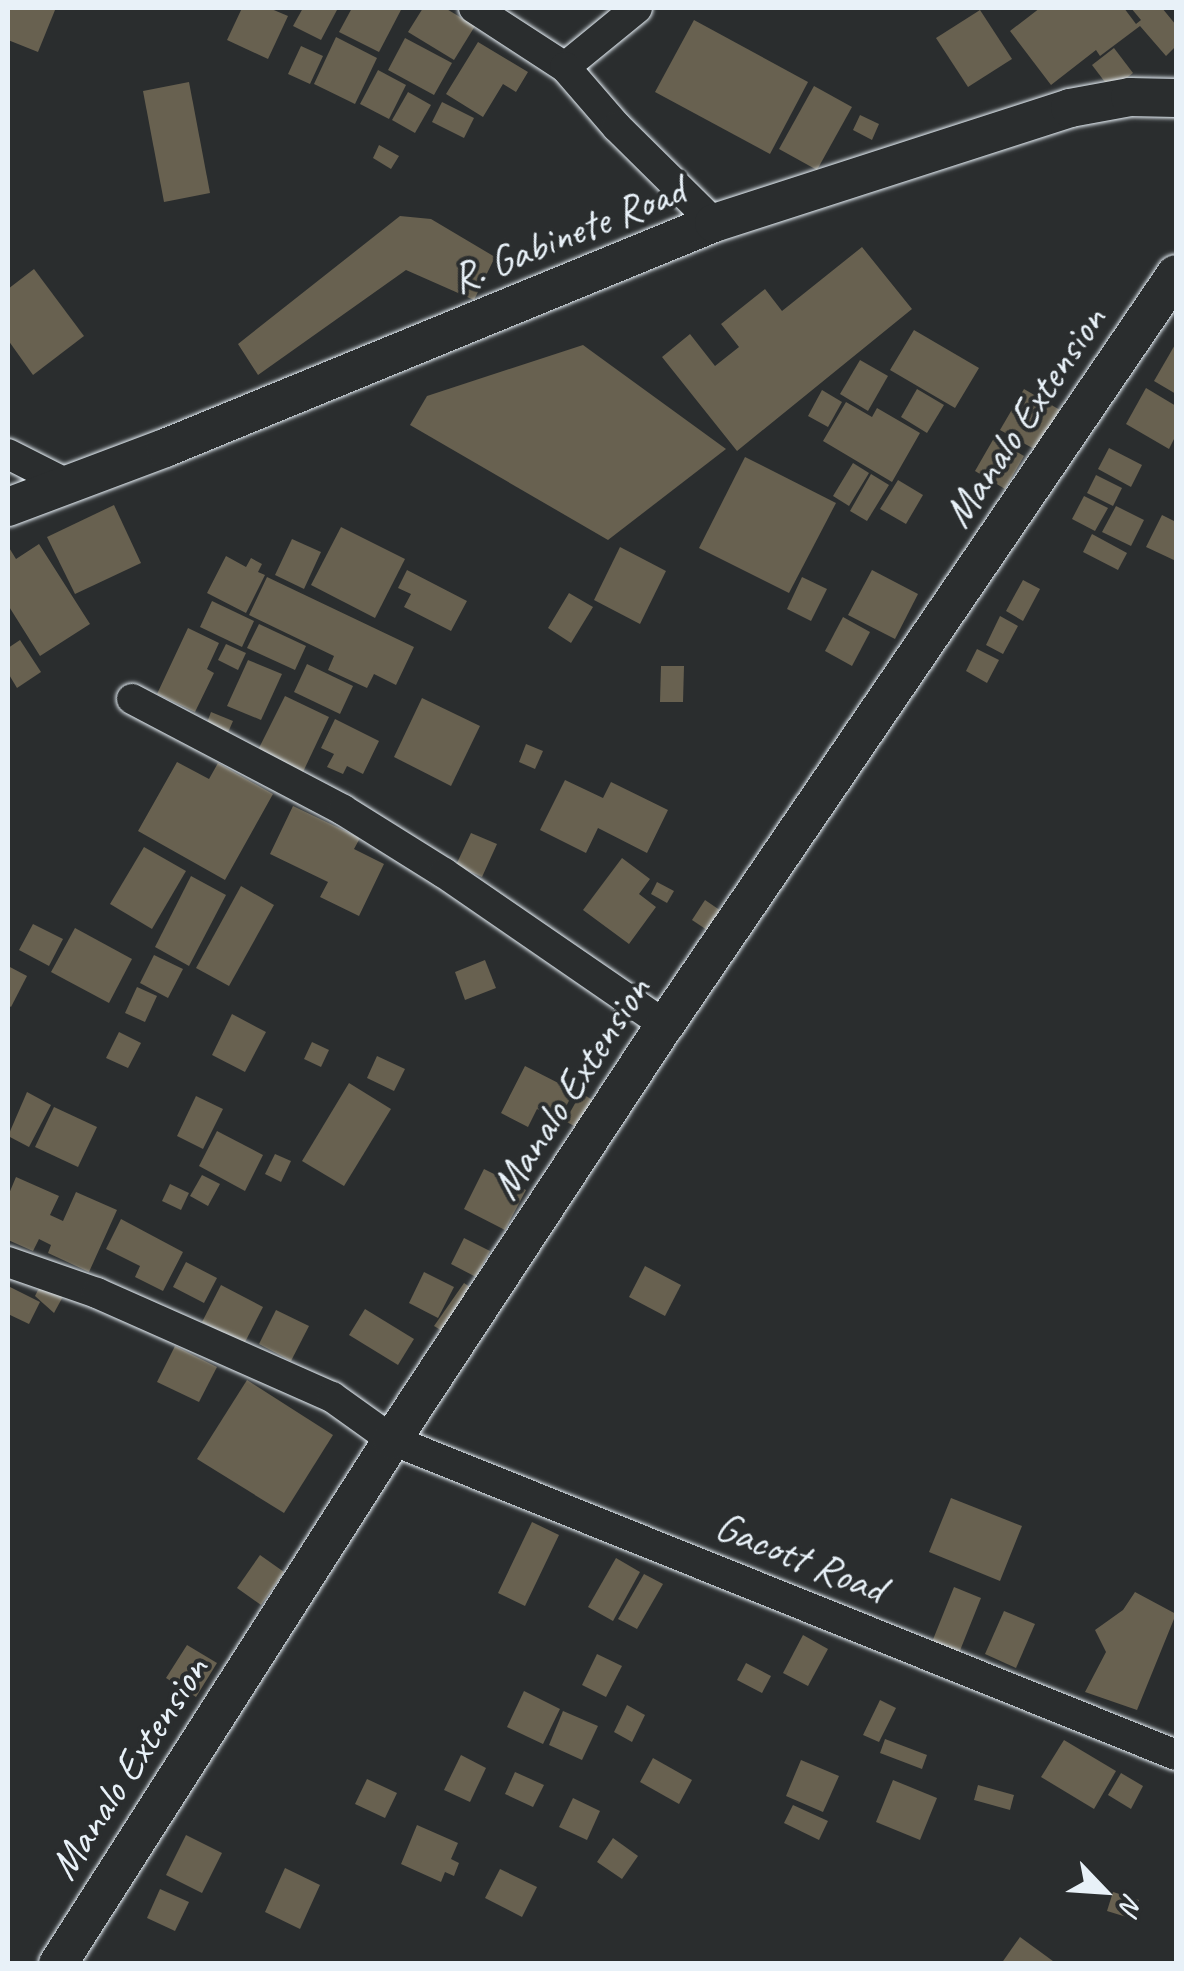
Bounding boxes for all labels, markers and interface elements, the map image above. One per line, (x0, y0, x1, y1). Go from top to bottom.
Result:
street label: R. Gabinete Road (444, 165, 692, 305)
street label: Manalo Extension (933, 297, 1117, 537)
street label: Manalo Extension (480, 967, 662, 1209)
street label: Gacott Road (709, 1502, 891, 1614)
street label: Manalo Extension (38, 1647, 220, 1889)
north arrow (1054, 1841, 1154, 1941)
text: N (1112, 1889, 1151, 1919)

